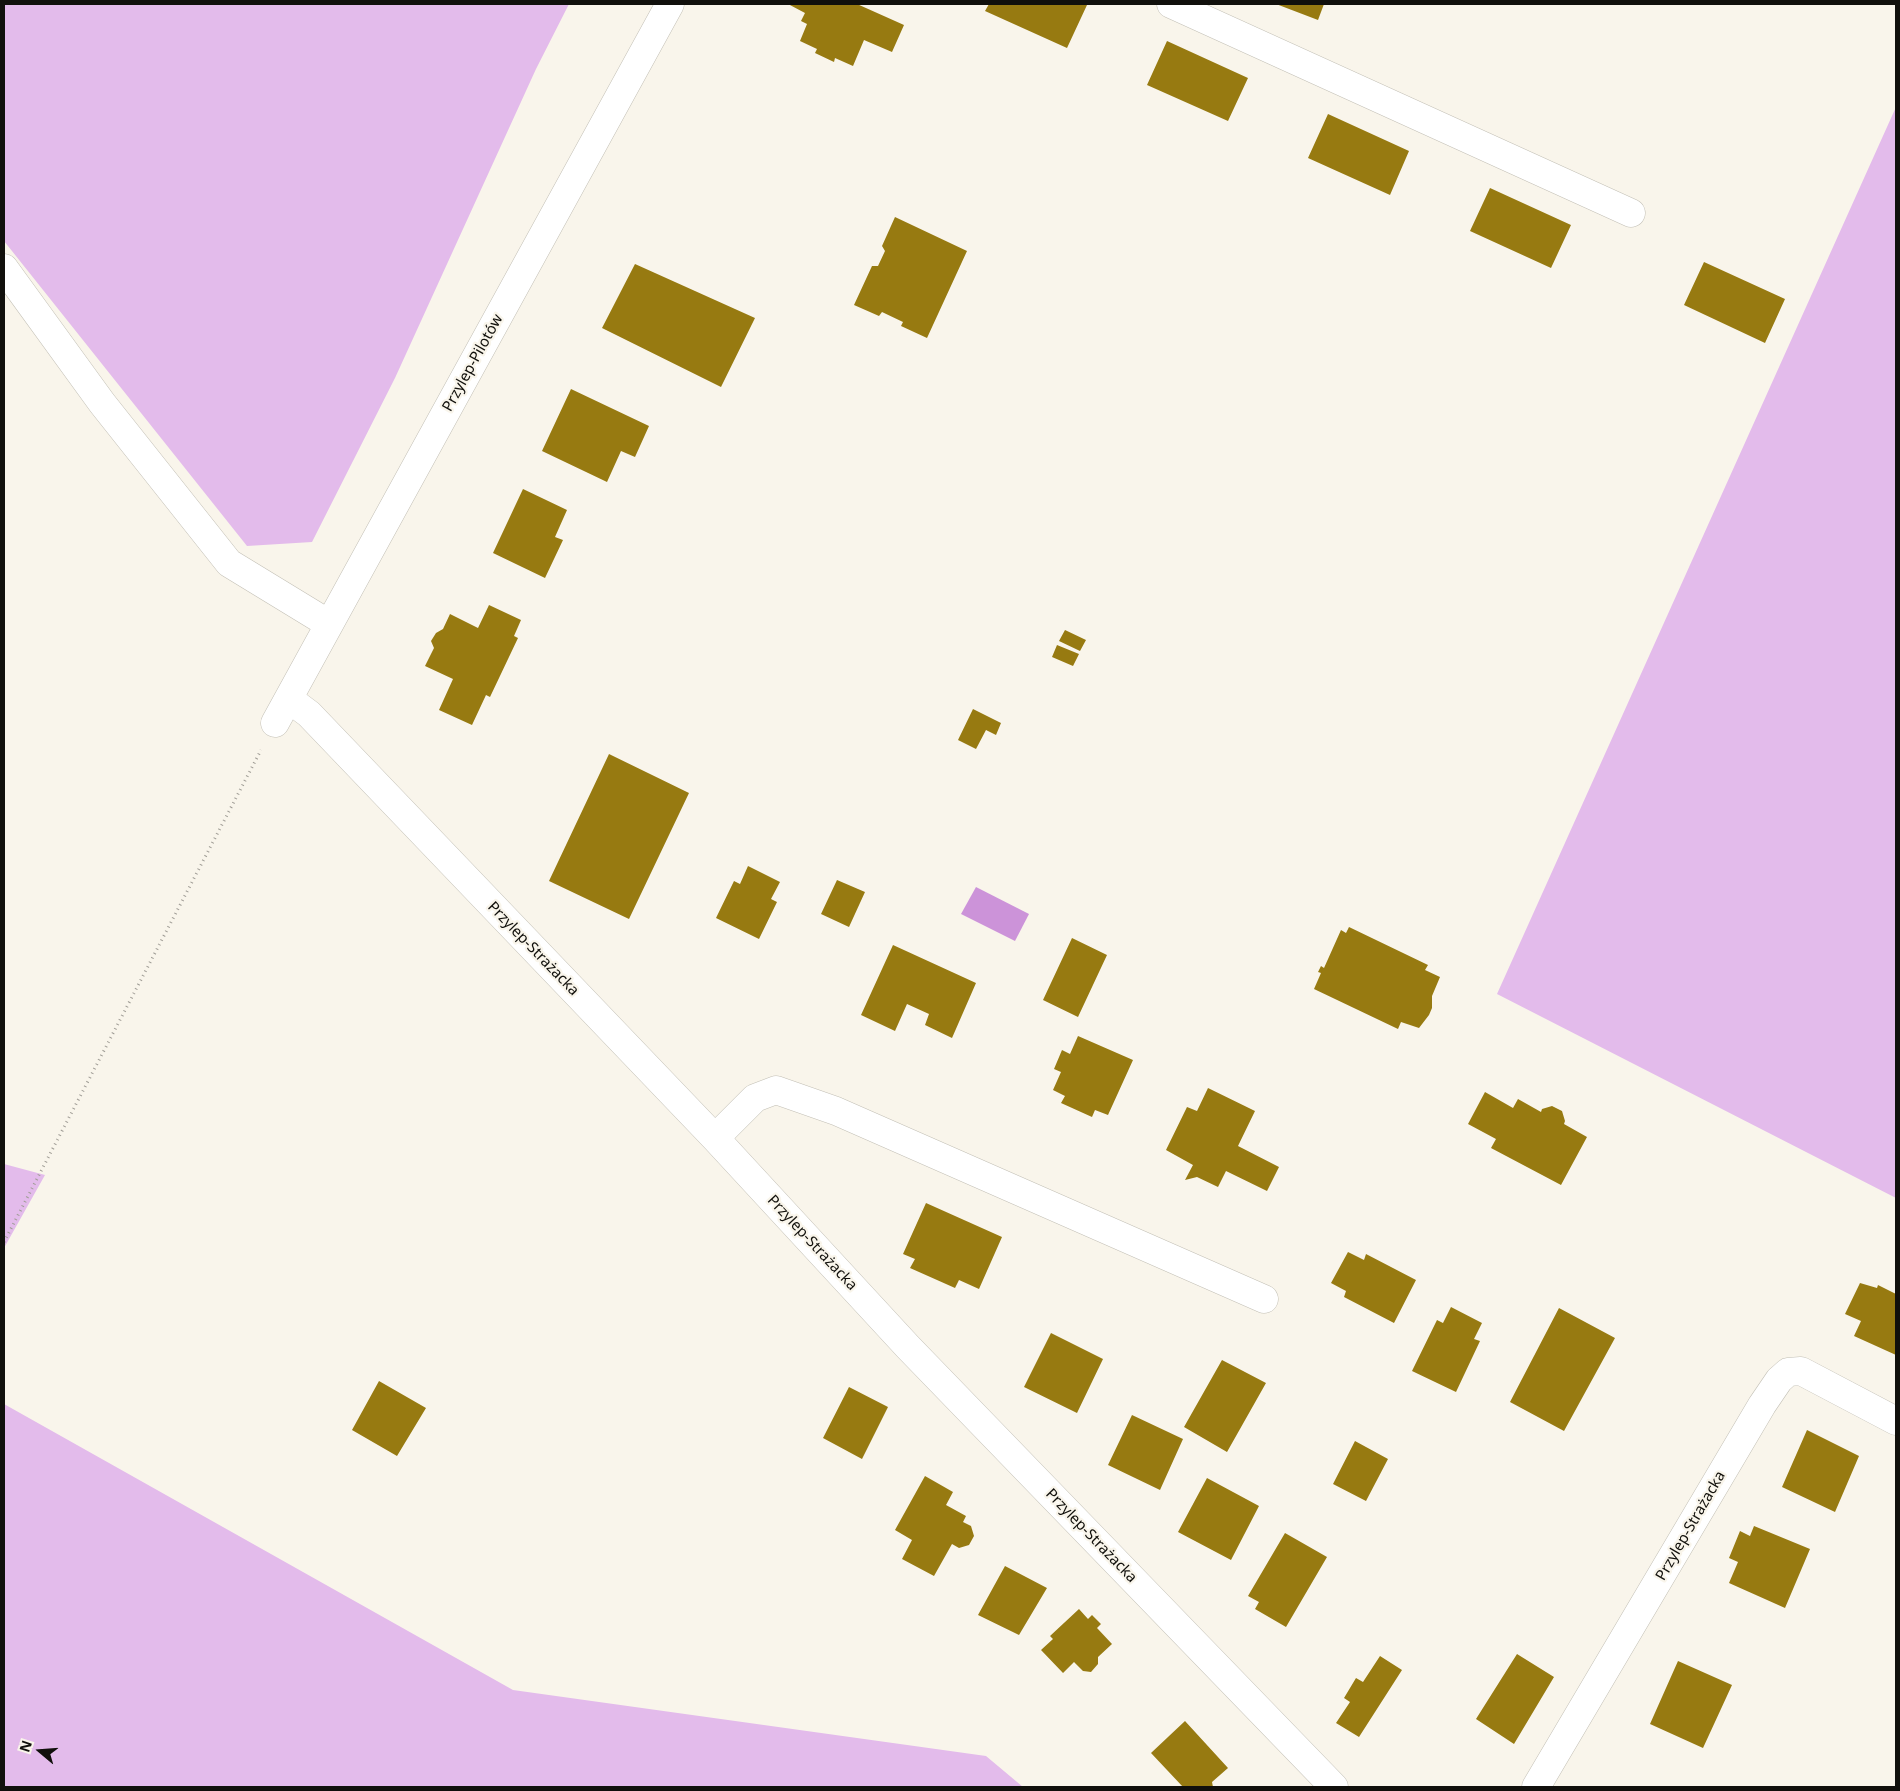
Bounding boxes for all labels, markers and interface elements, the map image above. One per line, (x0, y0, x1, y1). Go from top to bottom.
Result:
street label: Przylep-Pilotów (439, 311, 507, 415)
street label: Przylep-Strażacka (484, 898, 582, 1000)
street label: Przylep-Strażacka (763, 1192, 861, 1294)
street label: Przylep-Strażacka (1652, 1468, 1730, 1584)
street label: Przylep-Strażacka (1042, 1485, 1140, 1587)
north arrow (15, 1726, 65, 1776)
text: N (14, 1738, 36, 1755)

